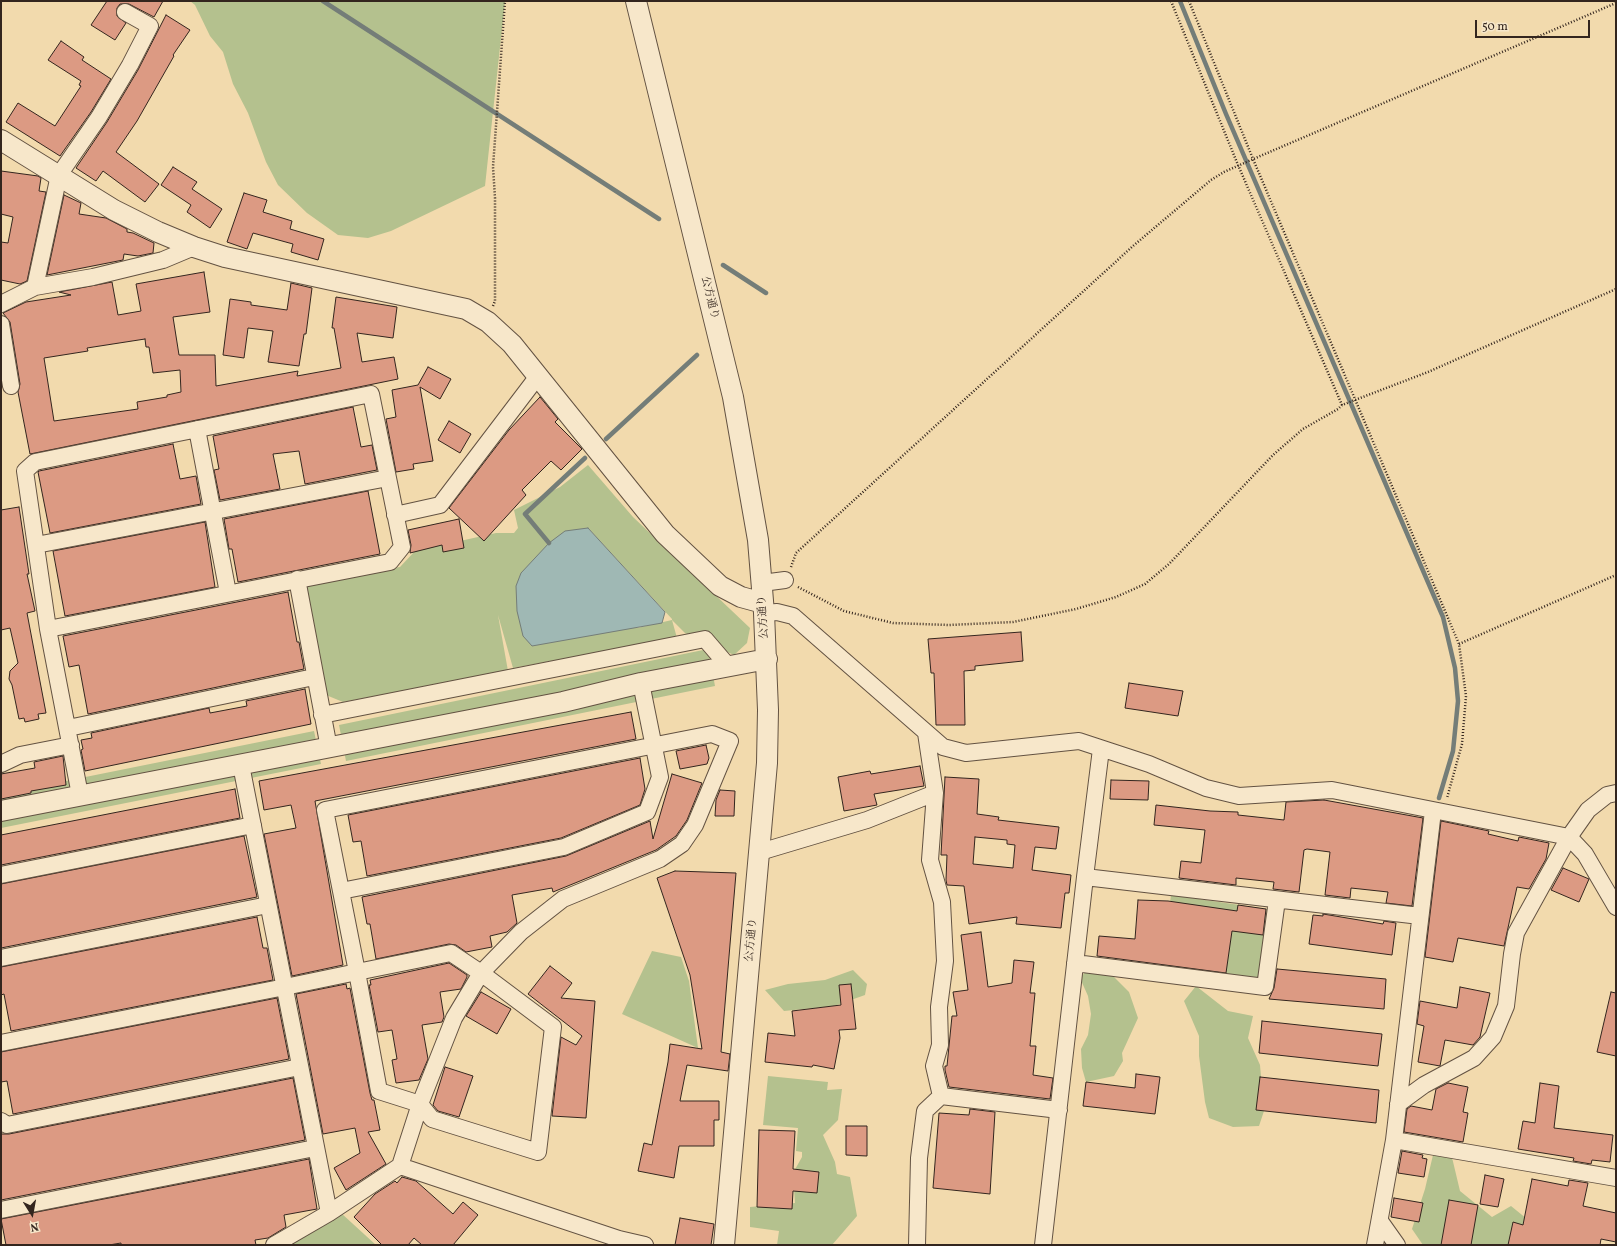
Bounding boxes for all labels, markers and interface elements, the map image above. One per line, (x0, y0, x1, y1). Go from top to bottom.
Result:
scale bar (1477, 12, 1592, 38)
text: 50 m (1482, 19, 1508, 35)
street label: 公方通り (697, 275, 721, 321)
street label: 公方通り (756, 595, 772, 639)
street label: 公方通り (744, 918, 760, 962)
north arrow (12, 1194, 52, 1234)
text: N (29, 1218, 40, 1234)

